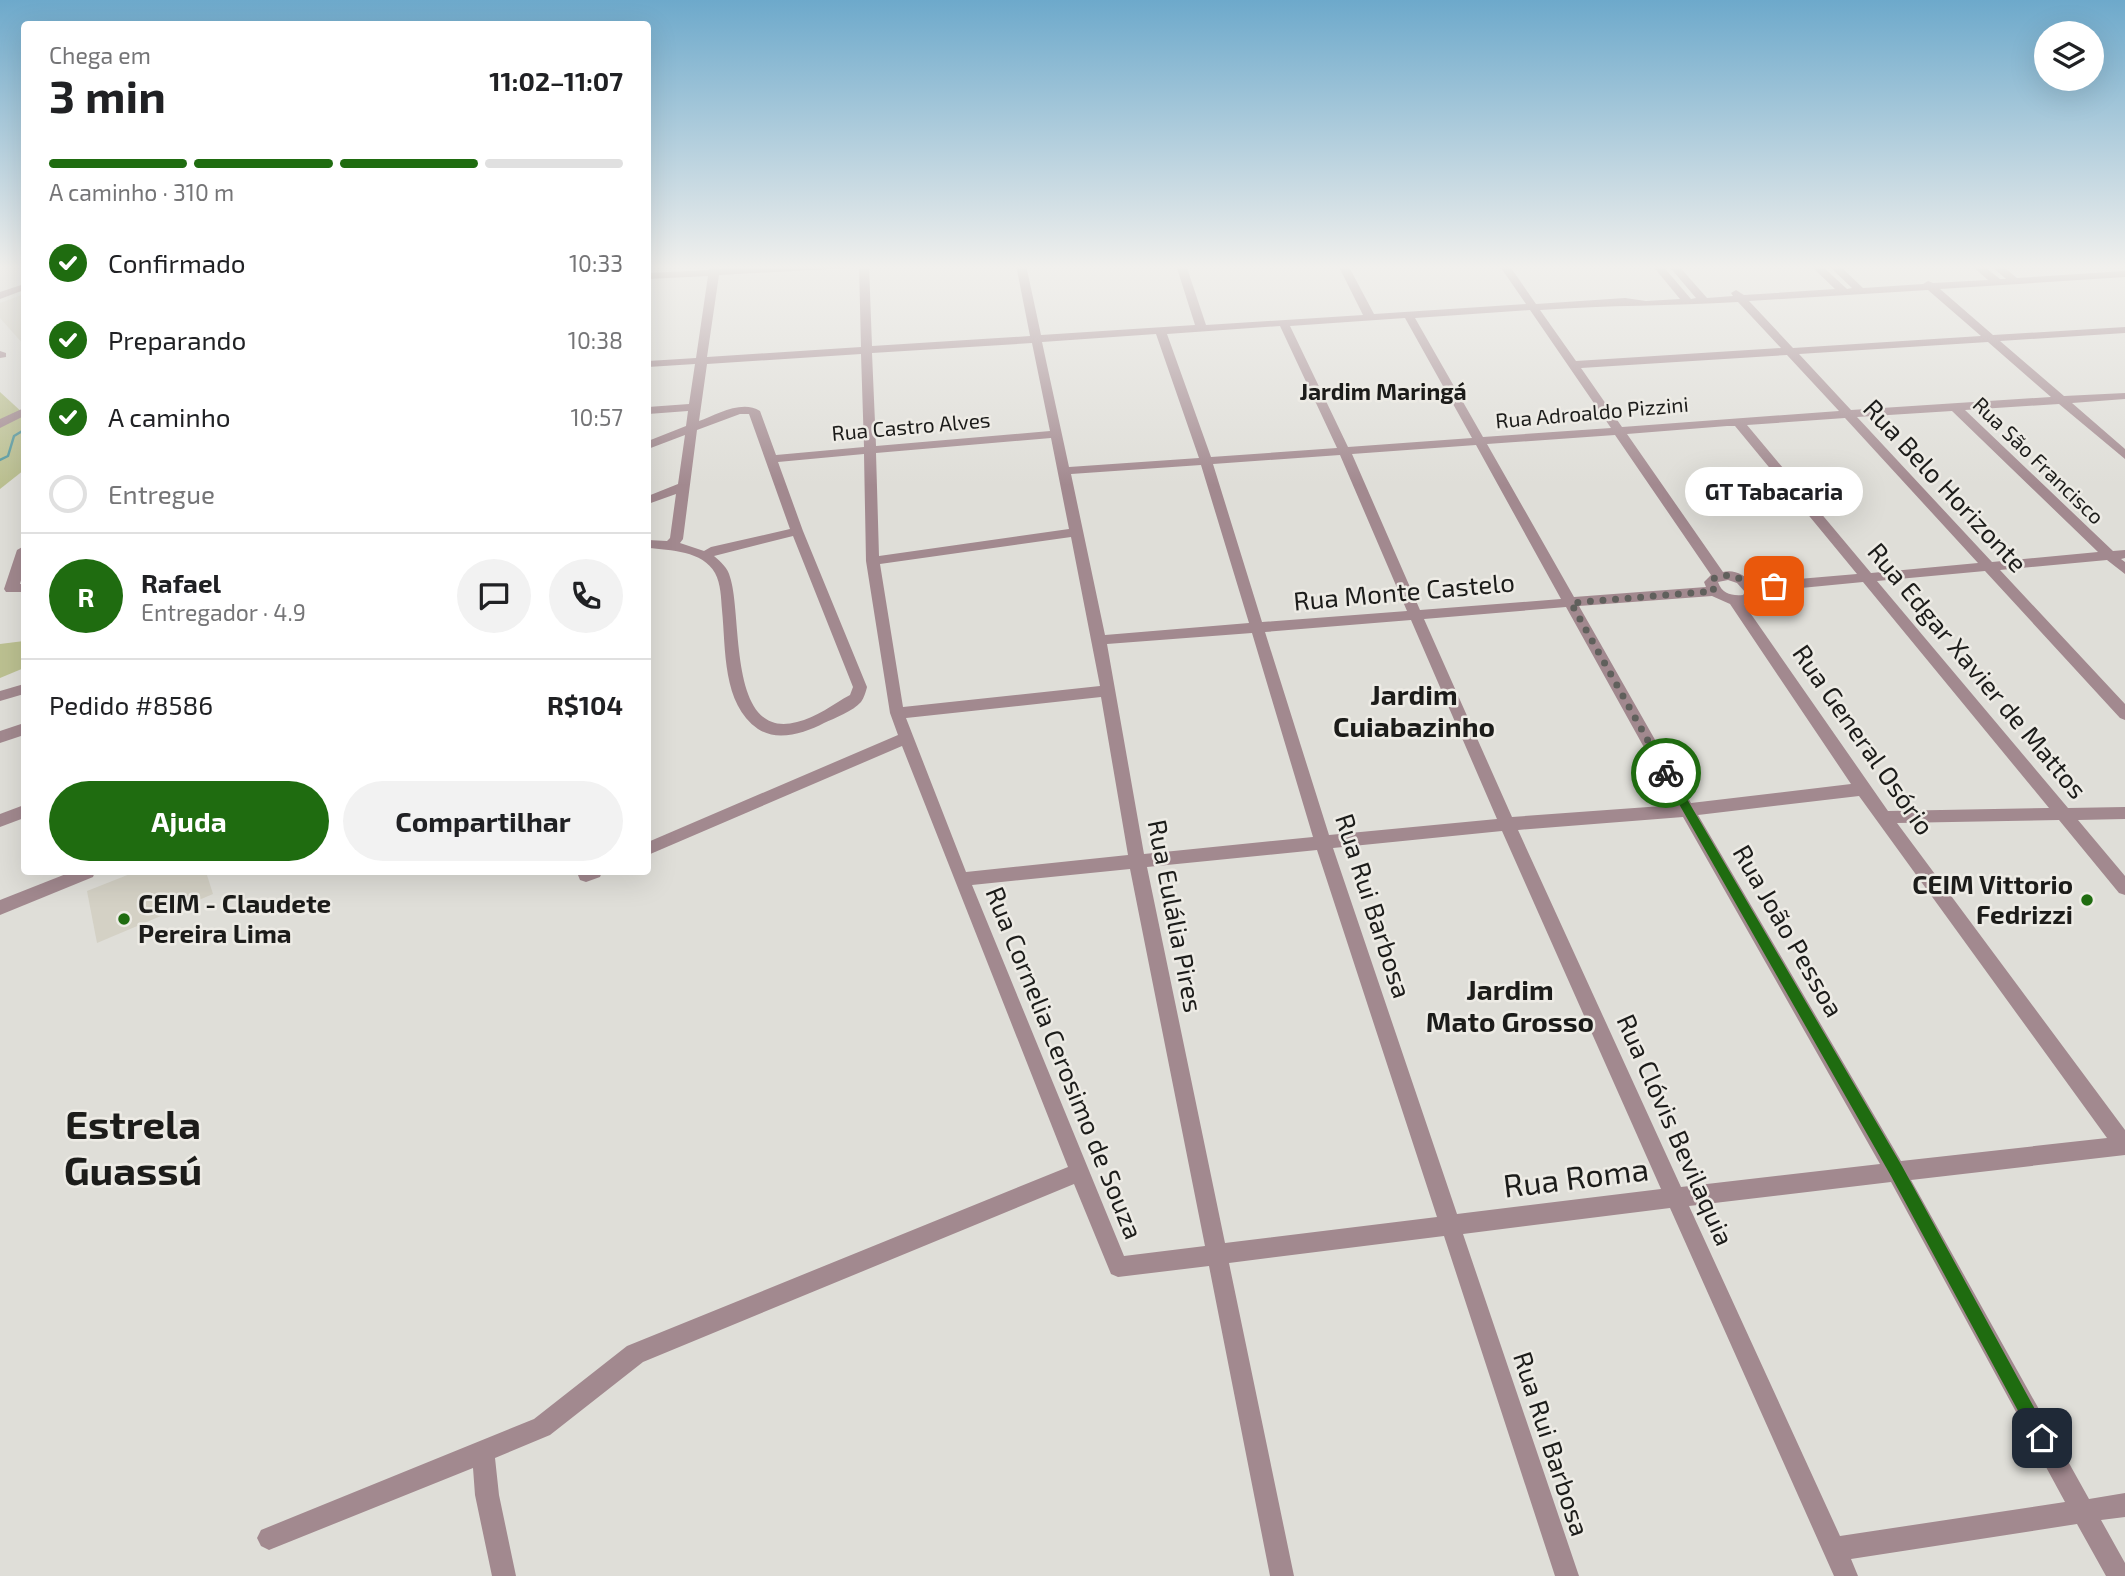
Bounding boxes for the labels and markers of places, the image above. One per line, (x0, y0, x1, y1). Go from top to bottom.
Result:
callout: GT Tabacaria (1685, 467, 1863, 516)
pin (1744, 556, 1804, 616)
place label: CEIM Vittorio Fedrizzi (1912, 868, 2073, 929)
place label: CEIM - Claudete Pereira Lima (138, 887, 331, 948)
marker: CEIM Vittorio Fedrizzi (2079, 892, 2095, 908)
marker: CEIM - Claudete Pereira Lima (116, 911, 132, 927)
pin (2012, 1408, 2072, 1468)

